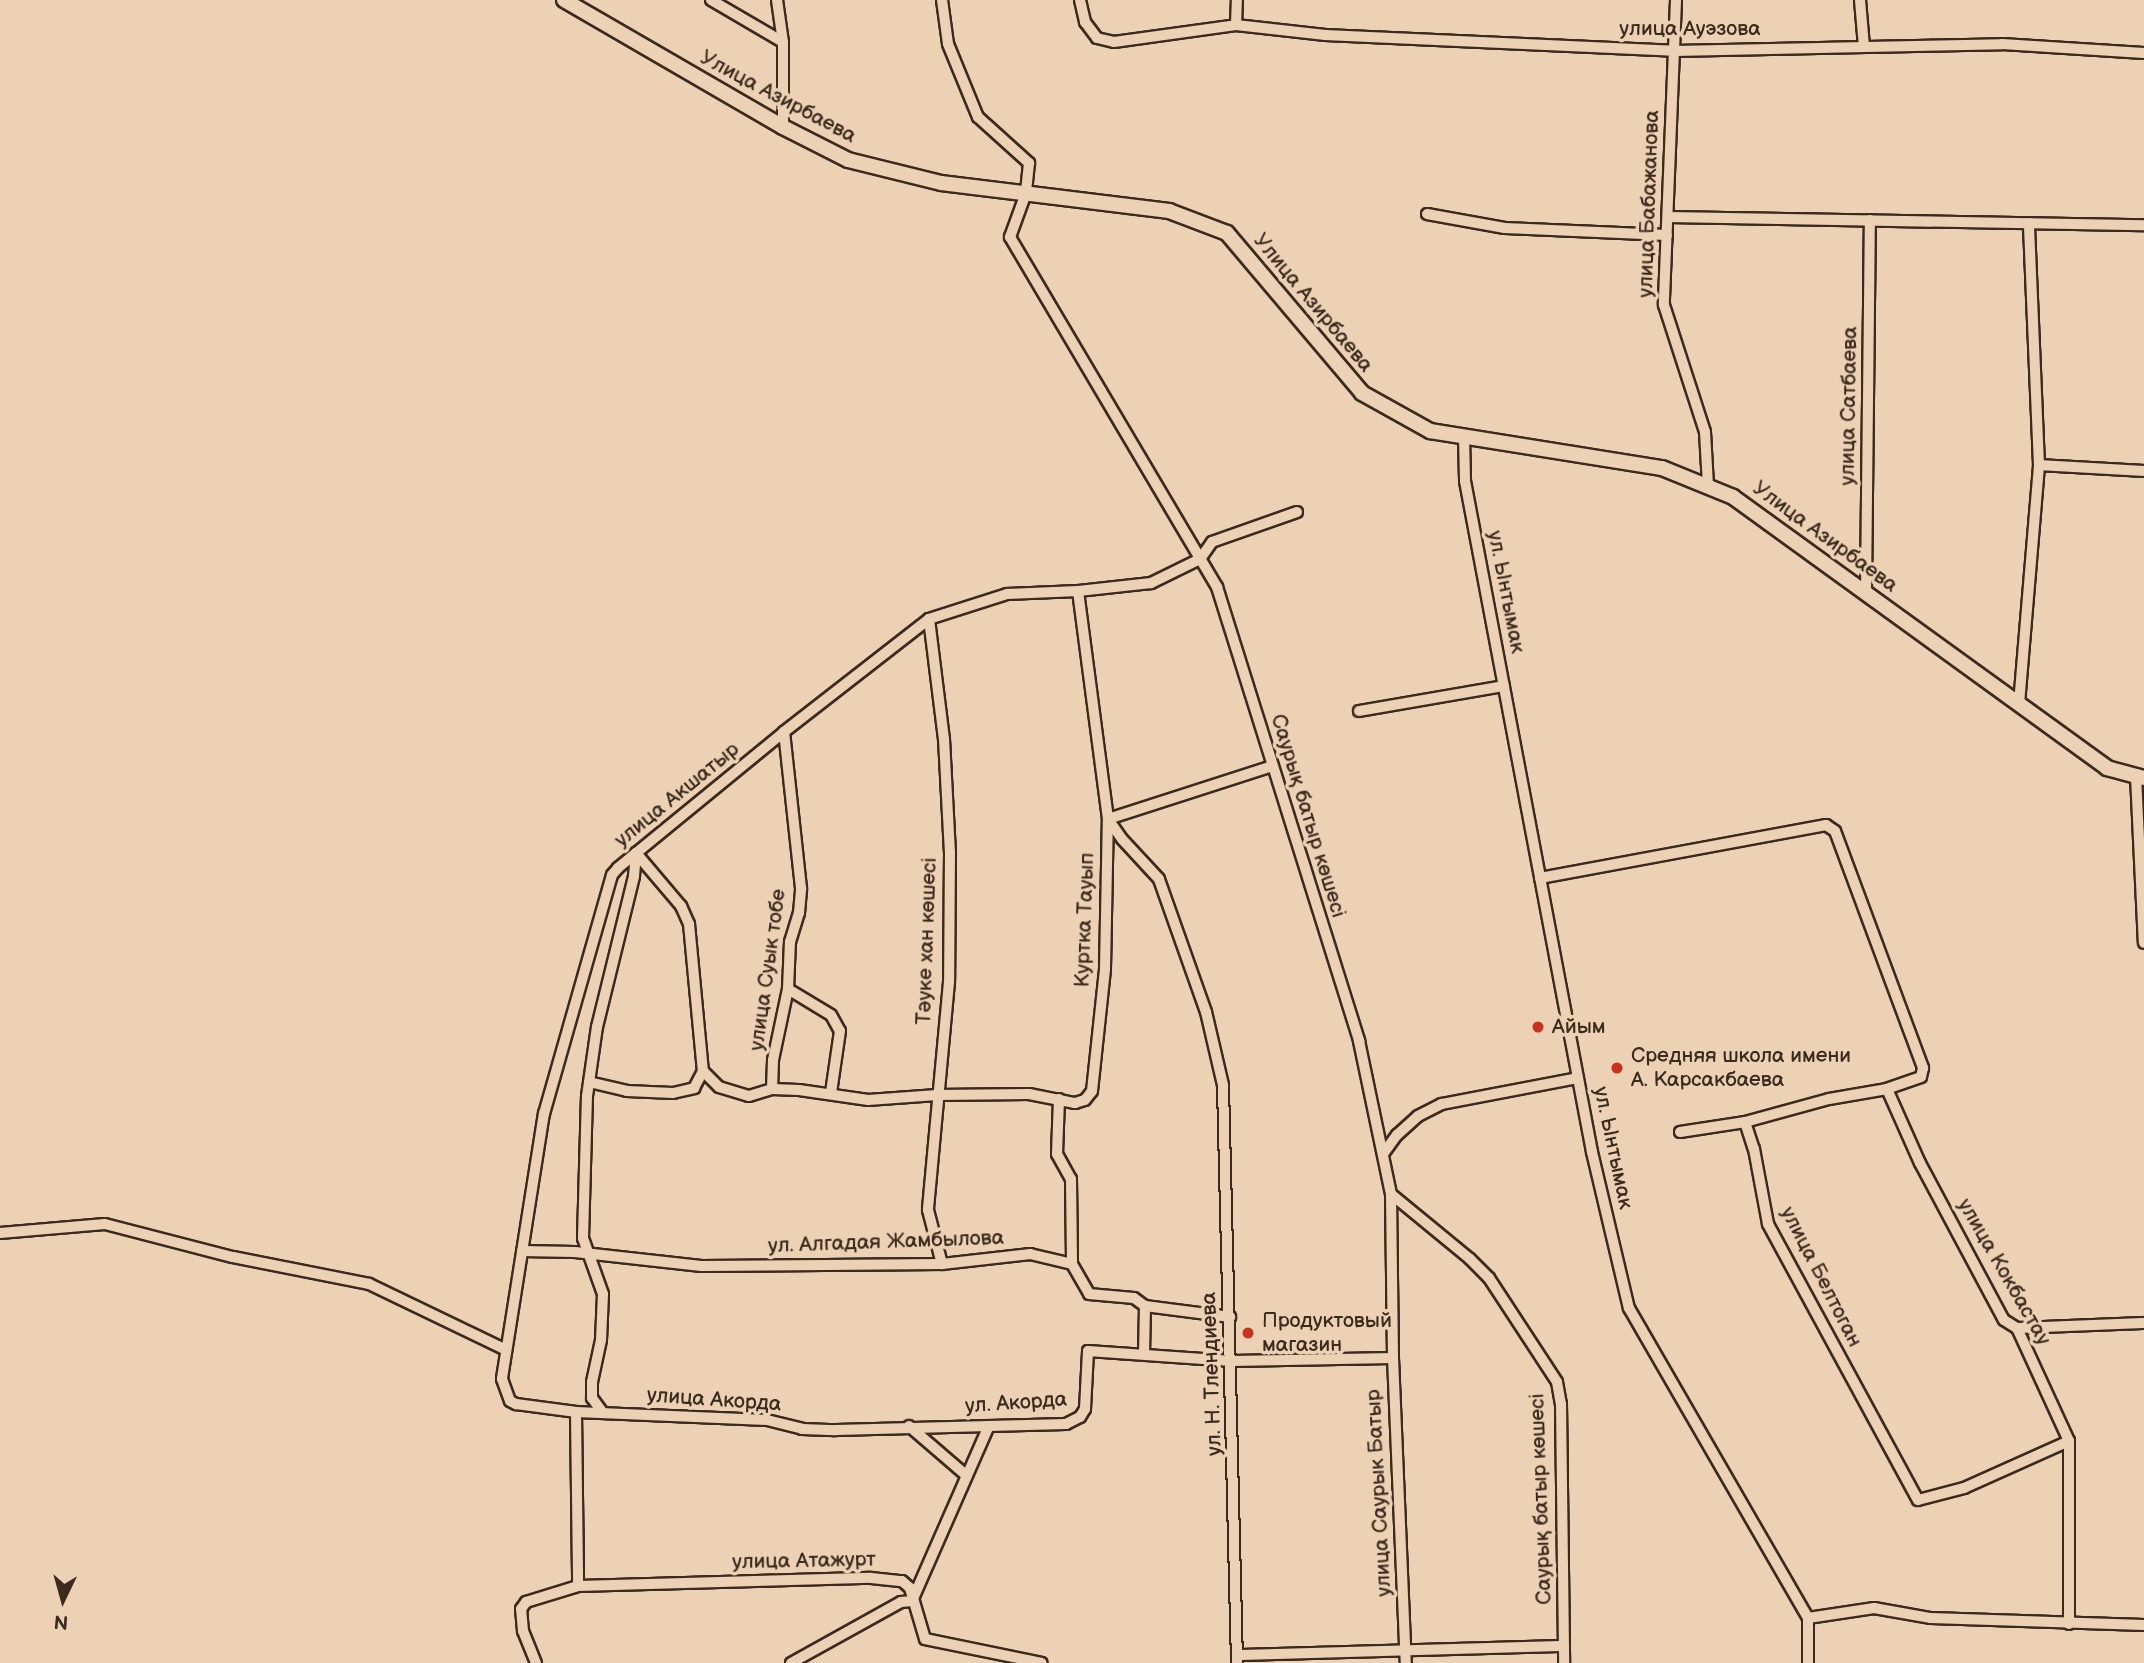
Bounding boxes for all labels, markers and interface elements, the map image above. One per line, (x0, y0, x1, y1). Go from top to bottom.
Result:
street label: улица Ауэзова (1619, 16, 1761, 42)
street label: Улица Азирбаева (696, 45, 860, 149)
street label: улица Бабажанова (1633, 110, 1665, 298)
street label: Улица Азирбаева (1248, 229, 1378, 377)
street label: улица Сатбаева (1835, 326, 1863, 486)
street label: Улица Азирбаева (1748, 476, 1902, 598)
street label: ул. Ынтымак (1482, 529, 1530, 655)
street label: Саурық батыр көшесі (1265, 711, 1351, 921)
street label: улица Акшатыр (610, 737, 744, 853)
street label: Куртка Тауып (1070, 852, 1100, 988)
street label: Тәуке хан көшесі (911, 857, 943, 1025)
street label: улица Суык тобе (744, 887, 792, 1053)
place label: Айым (1552, 1014, 1606, 1040)
marker: Айым (1530, 1019, 1546, 1035)
place label: Средняя школа имени А. Карсакбаева (1631, 1043, 1851, 1093)
marker: Средняя школа имени А. Карсакбаева (1609, 1060, 1625, 1076)
street label: ул. Ынтымак (1588, 1085, 1638, 1211)
street label: улица Кокбастау (1952, 1194, 2056, 1350)
street label: улица Белтоган (1775, 1203, 1867, 1351)
street label: ул. Алгадая Жамбылова (768, 1225, 1004, 1259)
street label: ул. Н. Тлендиева (1197, 1292, 1227, 1456)
place label: Продуктовый магазин (1262, 1308, 1392, 1358)
marker: Продуктовый магазин (1240, 1325, 1256, 1341)
street label: улица Акорда (646, 1383, 782, 1417)
street label: ул. Акорда (964, 1387, 1068, 1419)
street label: улица Саурык Батыр (1361, 1389, 1397, 1597)
street label: Саурық батыр көшесі (1525, 1393, 1557, 1605)
street label: улица Атажурт (732, 1547, 876, 1575)
north arrow (28, 1565, 98, 1635)
text: N (53, 1609, 69, 1633)

